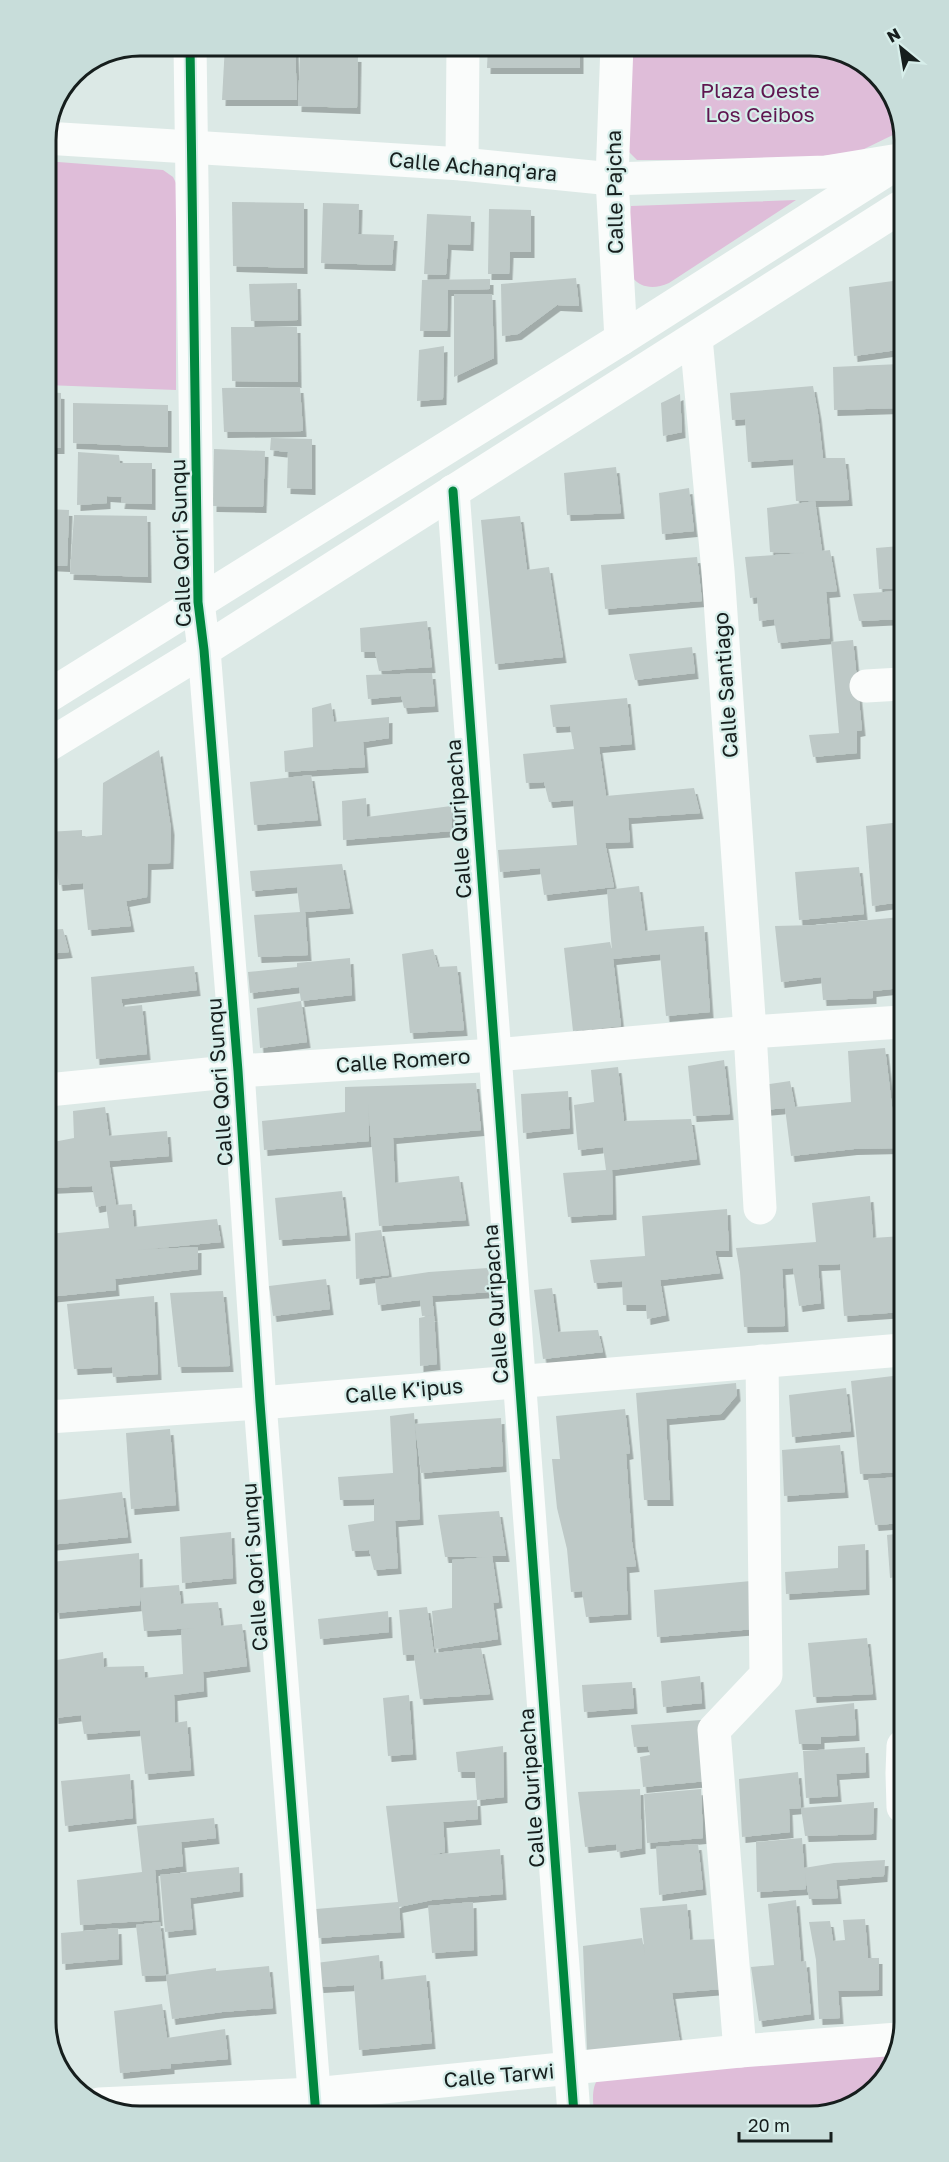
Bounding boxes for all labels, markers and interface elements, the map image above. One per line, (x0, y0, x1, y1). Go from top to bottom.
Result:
north arrow (871, 18, 931, 78)
text: N (883, 23, 904, 47)
park label: Plaza Oeste Los Ceibos (700, 77, 820, 127)
street label: Calle Pajcha (600, 130, 628, 254)
street label: Calle Achanq'ara (388, 146, 558, 186)
street label: Calle Qori Sunqu (164, 458, 196, 628)
street label: Calle Santiago (707, 611, 743, 759)
street label: Calle Quripacha (439, 738, 477, 900)
street label: Calle Qori Sunqu (200, 997, 238, 1167)
street label: Calle Romero (335, 1042, 471, 1078)
street label: Calle Quripacha (476, 1223, 514, 1385)
street label: Calle K'ipus (344, 1372, 464, 1408)
street label: Calle Qori Sunqu (235, 1482, 273, 1652)
street label: Calle Quripacha (512, 1707, 550, 1869)
street label: Calle Tarwi (442, 2057, 555, 2093)
scale bar (739, 2105, 830, 2143)
text: 20 m (748, 2114, 790, 2136)

